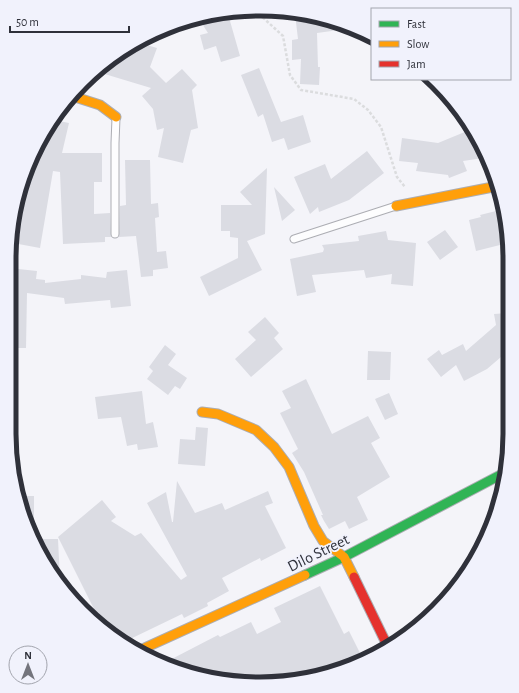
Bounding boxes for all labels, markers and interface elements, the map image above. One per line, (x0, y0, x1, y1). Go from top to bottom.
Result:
scale bar (10, 8, 129, 34)
legend (371, 8, 511, 80)
text: 50 m (16, 16, 39, 28)
text: Fast (407, 18, 426, 30)
text: Slow (407, 38, 429, 50)
text: Jam (407, 58, 426, 70)
street label: Dilo Street (285, 531, 352, 575)
north arrow (8, 645, 48, 685)
text: N (24, 650, 32, 661)

